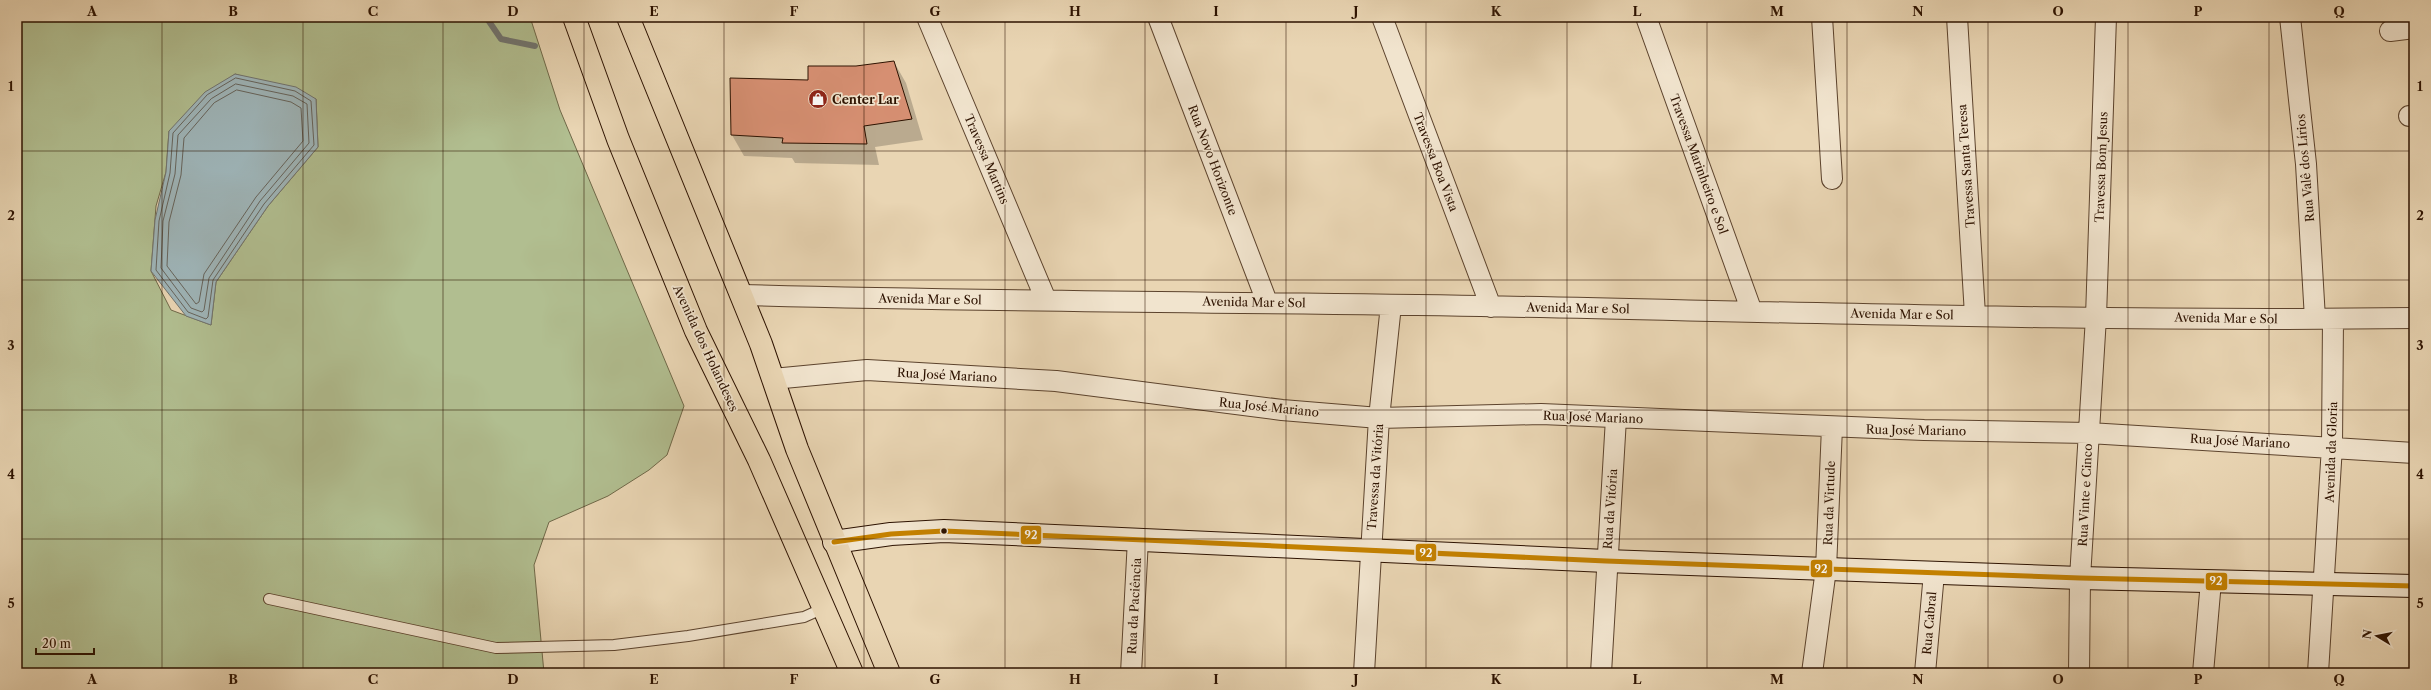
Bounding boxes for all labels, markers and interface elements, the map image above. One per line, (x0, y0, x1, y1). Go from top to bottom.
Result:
text: A (86, 3, 98, 19)
text: B (228, 3, 238, 19)
text: C (368, 3, 378, 19)
text: D (507, 3, 519, 19)
text: E (649, 3, 659, 19)
text: F (790, 3, 799, 19)
text: G (929, 3, 941, 19)
text: H (1069, 3, 1081, 19)
text: I (1213, 3, 1219, 19)
text: J (1351, 3, 1359, 19)
text: K (1491, 3, 1502, 19)
text: L (1633, 3, 1642, 19)
text: M (1770, 3, 1784, 19)
text: N (1912, 3, 1924, 19)
text: O (2052, 3, 2064, 19)
text: P (2194, 3, 2203, 19)
text: Q (2333, 3, 2345, 19)
text: 1 (8, 78, 14, 94)
text: 1 (2417, 78, 2423, 94)
shop icon: Center Lar (807, 88, 829, 110)
place label: Center Lar (832, 92, 899, 107)
street label: Travessa Marinheiro e Sol (1667, 92, 1731, 236)
street label: Rua Novo Horizonte (1185, 103, 1241, 218)
street label: Travessa Santa Teresa (1954, 103, 1978, 228)
street label: Travessa Boa Vista (1410, 110, 1462, 214)
street label: Travessa Bom Jesus (2092, 111, 2110, 223)
street label: Travessa Martins (961, 112, 1013, 206)
street label: Rua Valê dos Lírios (2293, 113, 2317, 223)
text: 2 (7, 207, 15, 223)
text: 2 (2416, 207, 2424, 223)
street label: Avenida dos Holandeses (670, 281, 742, 414)
street label: Avenida Mar e Sol (877, 291, 982, 307)
street label: Avenida Mar e Sol (1201, 294, 1306, 310)
street label: Avenida Mar e Sol (1525, 300, 1630, 316)
street label: Avenida Mar e Sol (1849, 306, 1954, 322)
street label: Avenida Mar e Sol (2173, 310, 2278, 326)
text: 3 (7, 337, 15, 353)
text: 3 (2416, 337, 2424, 353)
street label: Rua José Mariano (896, 365, 998, 385)
street label: Rua José Mariano (1218, 394, 1320, 420)
street label: Avenida da Gloria (2322, 400, 2340, 504)
street label: Rua José Mariano (1543, 408, 1643, 426)
street label: Travessa da Vitória (1364, 422, 1386, 531)
street label: Rua José Mariano (1866, 422, 1966, 438)
street label: Rua José Mariano (2189, 431, 2291, 451)
street label: Rua Vinte e Cinco (2075, 443, 2095, 547)
street label: Rua da Virtude (1820, 460, 1838, 546)
text: 4 (7, 466, 15, 482)
text: 4 (2416, 466, 2424, 482)
street label: Rua da Vitória (1600, 468, 1620, 550)
line badge: 92 (1020, 525, 1042, 545)
unlabelled marker (939, 526, 949, 536)
text: 92 (1024, 528, 1038, 542)
line badge: 92 (1415, 543, 1437, 562)
text: 92 (1419, 546, 1433, 560)
street label: Rua da Paciência (1124, 557, 1144, 655)
line badge: 92 (1810, 559, 1833, 578)
text: 92 (1814, 562, 1828, 576)
line badge: 92 (2205, 572, 2228, 591)
text: 92 (2209, 574, 2223, 588)
street label: Rua Cabral (1919, 590, 1939, 655)
text: 5 (7, 595, 15, 611)
text: 5 (2416, 595, 2424, 611)
north arrow (2357, 616, 2397, 656)
text: N (2359, 628, 2375, 640)
scale bar (36, 630, 94, 656)
text: 20 m (42, 636, 71, 651)
text: A (86, 671, 98, 687)
text: B (228, 671, 238, 687)
text: C (368, 671, 378, 687)
text: D (507, 671, 519, 687)
text: E (649, 671, 659, 687)
text: F (790, 671, 799, 687)
text: G (929, 671, 941, 687)
text: H (1069, 671, 1081, 687)
text: I (1213, 671, 1219, 687)
text: J (1351, 671, 1359, 687)
text: K (1491, 671, 1502, 687)
text: L (1633, 671, 1642, 687)
text: M (1770, 671, 1784, 687)
text: N (1912, 671, 1924, 687)
text: O (2052, 671, 2064, 687)
text: P (2194, 671, 2203, 687)
text: Q (2333, 671, 2345, 687)

